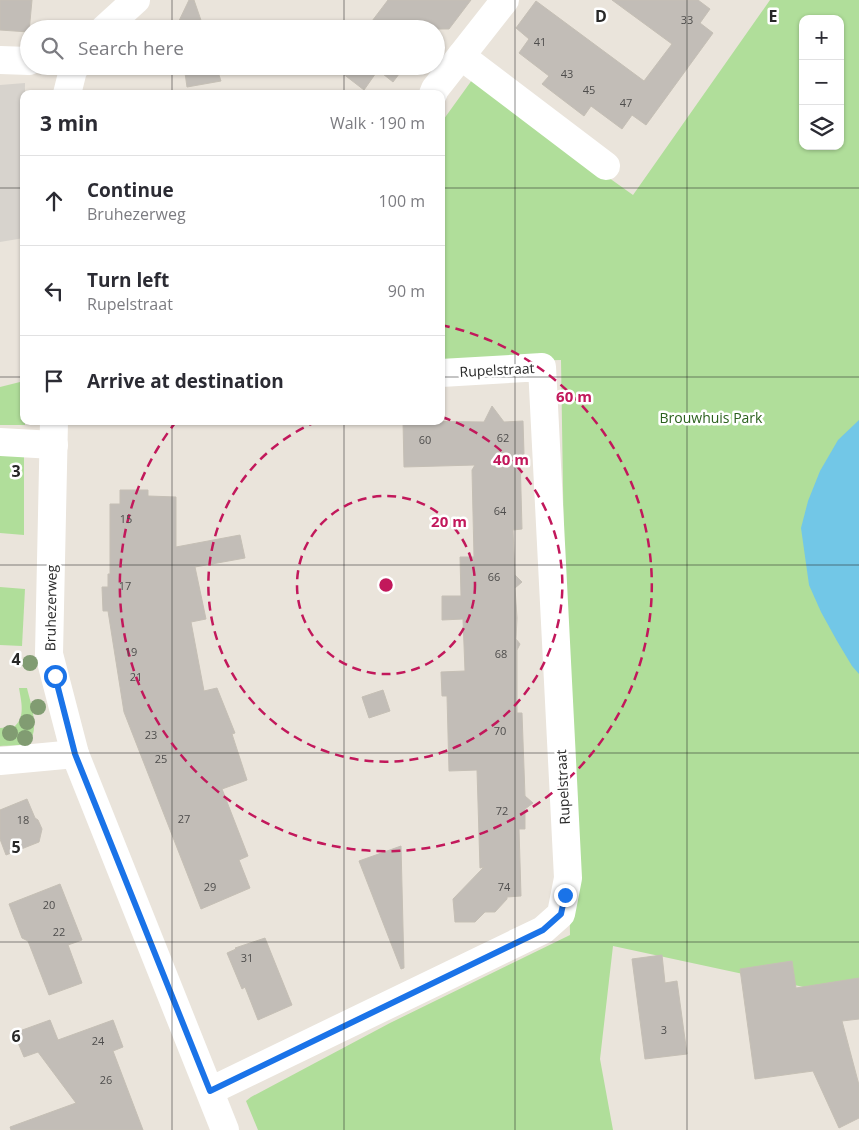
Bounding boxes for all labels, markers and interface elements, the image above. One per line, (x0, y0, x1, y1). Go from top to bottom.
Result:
text: D (595, 5, 607, 27)
text: E (769, 5, 778, 27)
house number: 33 (681, 12, 693, 27)
map controls (799, 15, 844, 150)
button: + (799, 15, 844, 60)
search box (20, 20, 445, 75)
icon: search (38, 34, 66, 62)
house number: 41 (534, 34, 546, 49)
text: Search here (78, 35, 184, 61)
button: − (799, 60, 844, 105)
house number: 43 (561, 66, 573, 81)
house number: 45 (583, 82, 595, 97)
house number: 47 (620, 95, 632, 110)
button: layers (799, 105, 844, 150)
text: 3 min (40, 109, 98, 137)
text: Walk · 190 m (330, 112, 425, 134)
text: Continue (87, 177, 174, 203)
icon: ahead (40, 187, 68, 215)
text: 100 m (379, 190, 425, 212)
text: Bruhezerweg (87, 203, 186, 225)
text: Turn left (87, 267, 169, 293)
icon: left (40, 277, 68, 305)
text: 90 m (388, 280, 425, 302)
text: Rupelstraat (87, 293, 173, 315)
street label: Rupelstraat (459, 358, 535, 381)
icon: arrive (40, 367, 68, 395)
text: Arrive at destination (87, 368, 284, 394)
text: 60 m (556, 386, 592, 406)
park label: Brouwhuis Park (660, 408, 763, 427)
house number: 62 (497, 430, 509, 445)
house number: 60 (419, 432, 431, 447)
text: 40 m (493, 449, 529, 469)
text: 3 (11, 460, 21, 482)
house number: 64 (494, 503, 507, 518)
house number: 15 (120, 511, 132, 526)
text: 20 m (431, 511, 467, 531)
street label: Bruhezerweg (40, 564, 61, 651)
house number: 66 (488, 569, 500, 584)
centre of rings (377, 576, 395, 594)
house number: 17 (119, 578, 131, 593)
house number: 19 (125, 644, 137, 659)
house number: 68 (495, 646, 507, 661)
text: 4 (11, 648, 21, 670)
route start (44, 665, 67, 688)
house number: 21 (130, 669, 142, 684)
house number: 70 (494, 723, 506, 738)
house number: 23 (145, 727, 157, 742)
street label: Rupelstraat (551, 749, 574, 825)
house number: 25 (155, 751, 167, 766)
house number: 72 (496, 803, 508, 818)
house number: 27 (178, 811, 190, 826)
house number: 18 (17, 812, 29, 827)
text: 5 (11, 836, 21, 858)
house number: 29 (204, 879, 216, 894)
house number: 74 (498, 879, 511, 894)
route end (554, 884, 577, 907)
house number: 20 (43, 897, 55, 912)
house number: 22 (53, 924, 65, 939)
house number: 31 (241, 950, 253, 965)
house number: 3 (661, 1022, 667, 1037)
text: 6 (11, 1025, 21, 1047)
house number: 24 (92, 1033, 105, 1048)
house number: 26 (100, 1072, 112, 1087)

